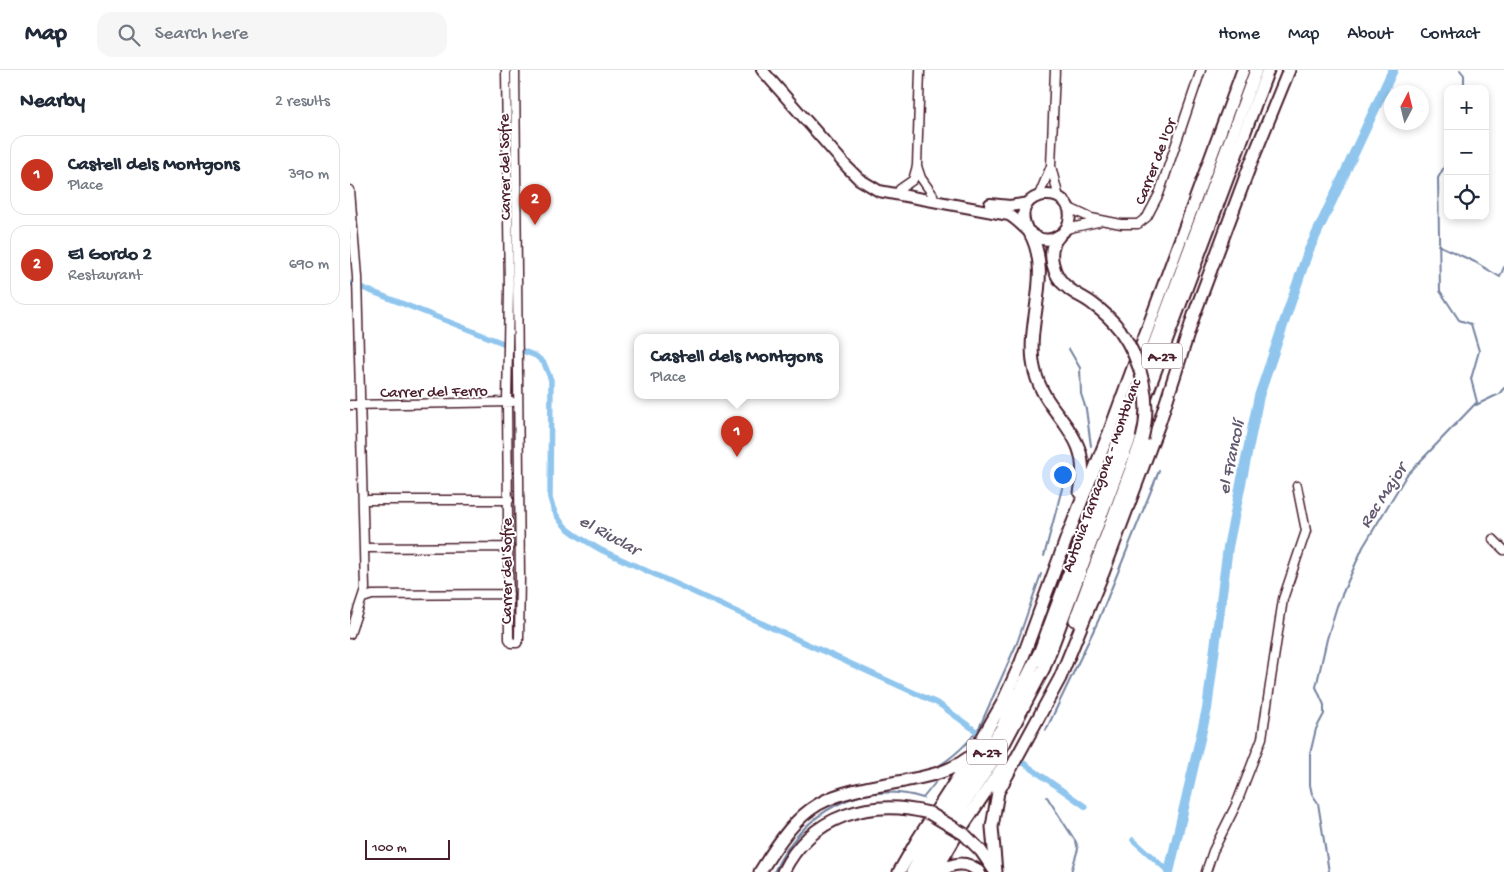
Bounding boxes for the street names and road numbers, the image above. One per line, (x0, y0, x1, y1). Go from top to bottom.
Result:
street label: Carrer del Sofre (496, 113, 517, 220)
street label: Carrer de l'Or (1132, 115, 1183, 208)
road number: A-27 (1142, 344, 1182, 368)
street label: Autovia Tarragona - Montblanc (1059, 377, 1147, 575)
street label: Carrer del Ferro (380, 383, 488, 404)
street label: Carrer del Sofre (499, 517, 518, 624)
road number: A-27 (967, 740, 1007, 764)

